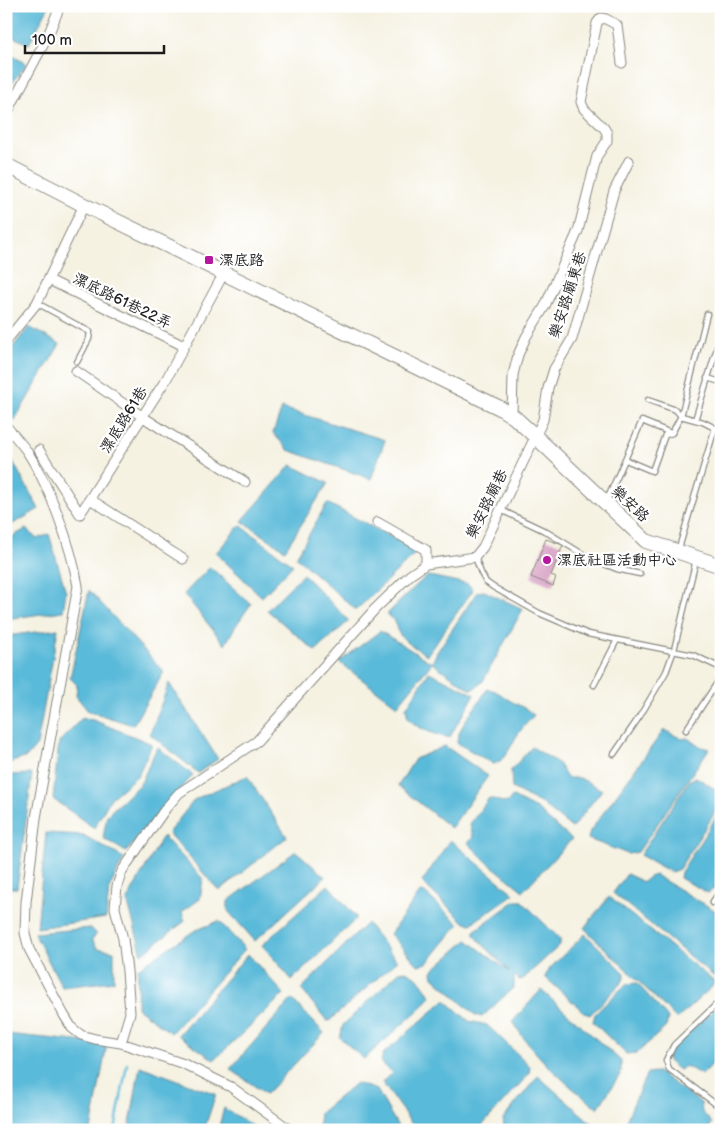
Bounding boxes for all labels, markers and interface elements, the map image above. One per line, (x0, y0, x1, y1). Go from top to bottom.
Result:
scale bar (25, 22, 164, 54)
text: 100 m (32, 31, 72, 50)
street label: 樂安路廟東巷 (545, 249, 591, 341)
place label: 漯底路 (219, 251, 264, 270)
marker: 漯底路 (203, 254, 215, 266)
street label: 漯底路61巷22弄 (69, 269, 175, 333)
street label: 漯底路61巷 (96, 383, 152, 457)
street label: 樂安路廟巷 (462, 466, 512, 542)
street label: 樂安路 (607, 482, 653, 526)
place label: 漯底社區活動中心 (557, 551, 677, 570)
marker: 漯底社區活動中心 (541, 554, 553, 566)

